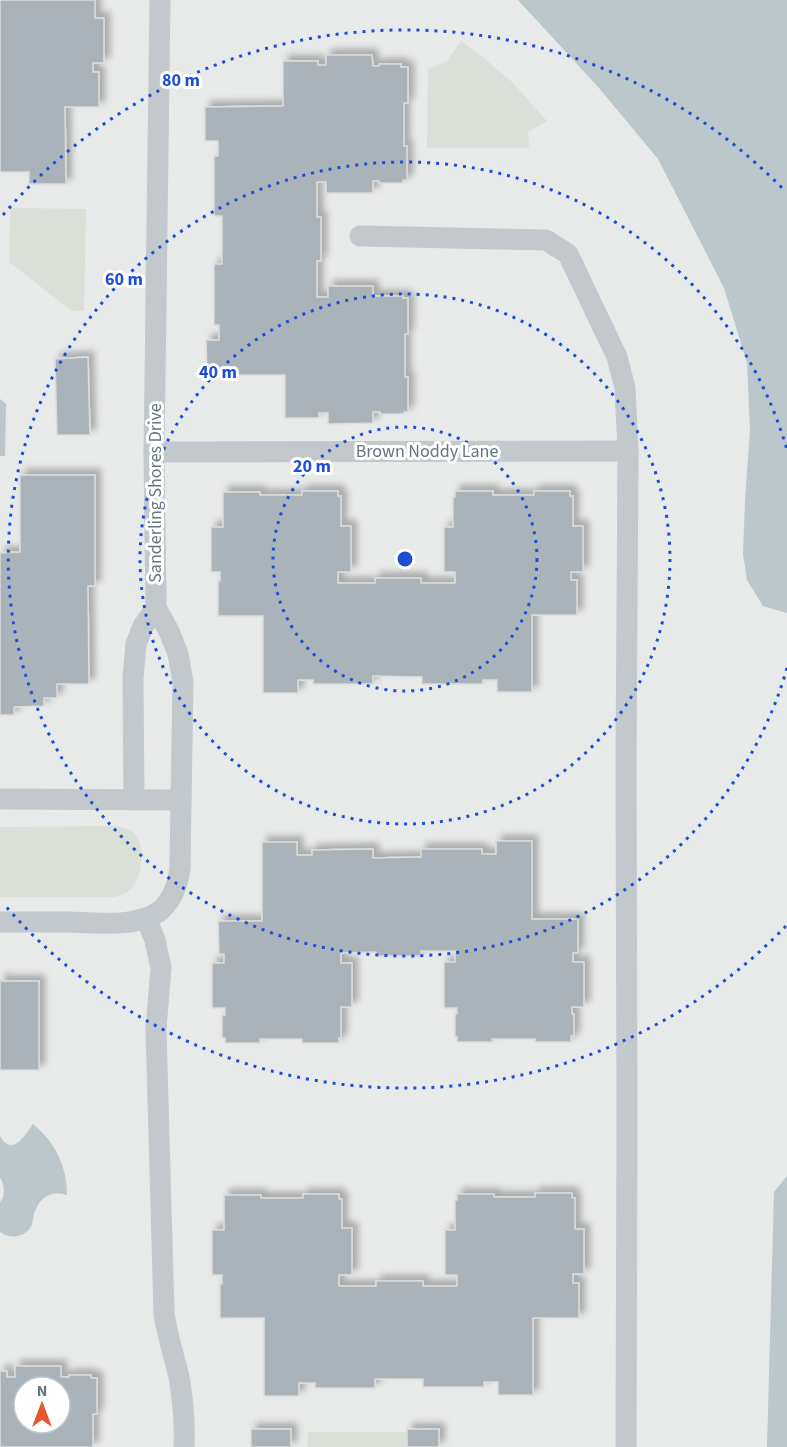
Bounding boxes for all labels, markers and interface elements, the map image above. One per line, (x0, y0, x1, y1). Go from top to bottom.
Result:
text: 80 m (162, 68, 200, 93)
text: 60 m (105, 267, 143, 292)
text: 40 m (199, 360, 237, 385)
street label: Sanderling Shores Drive (143, 403, 168, 583)
street label: Brown Noddy Lane (356, 439, 498, 464)
text: 20 m (293, 454, 331, 479)
centre of rings (395, 549, 415, 569)
north arrow (12, 1375, 72, 1435)
text: N (37, 1380, 47, 1402)

